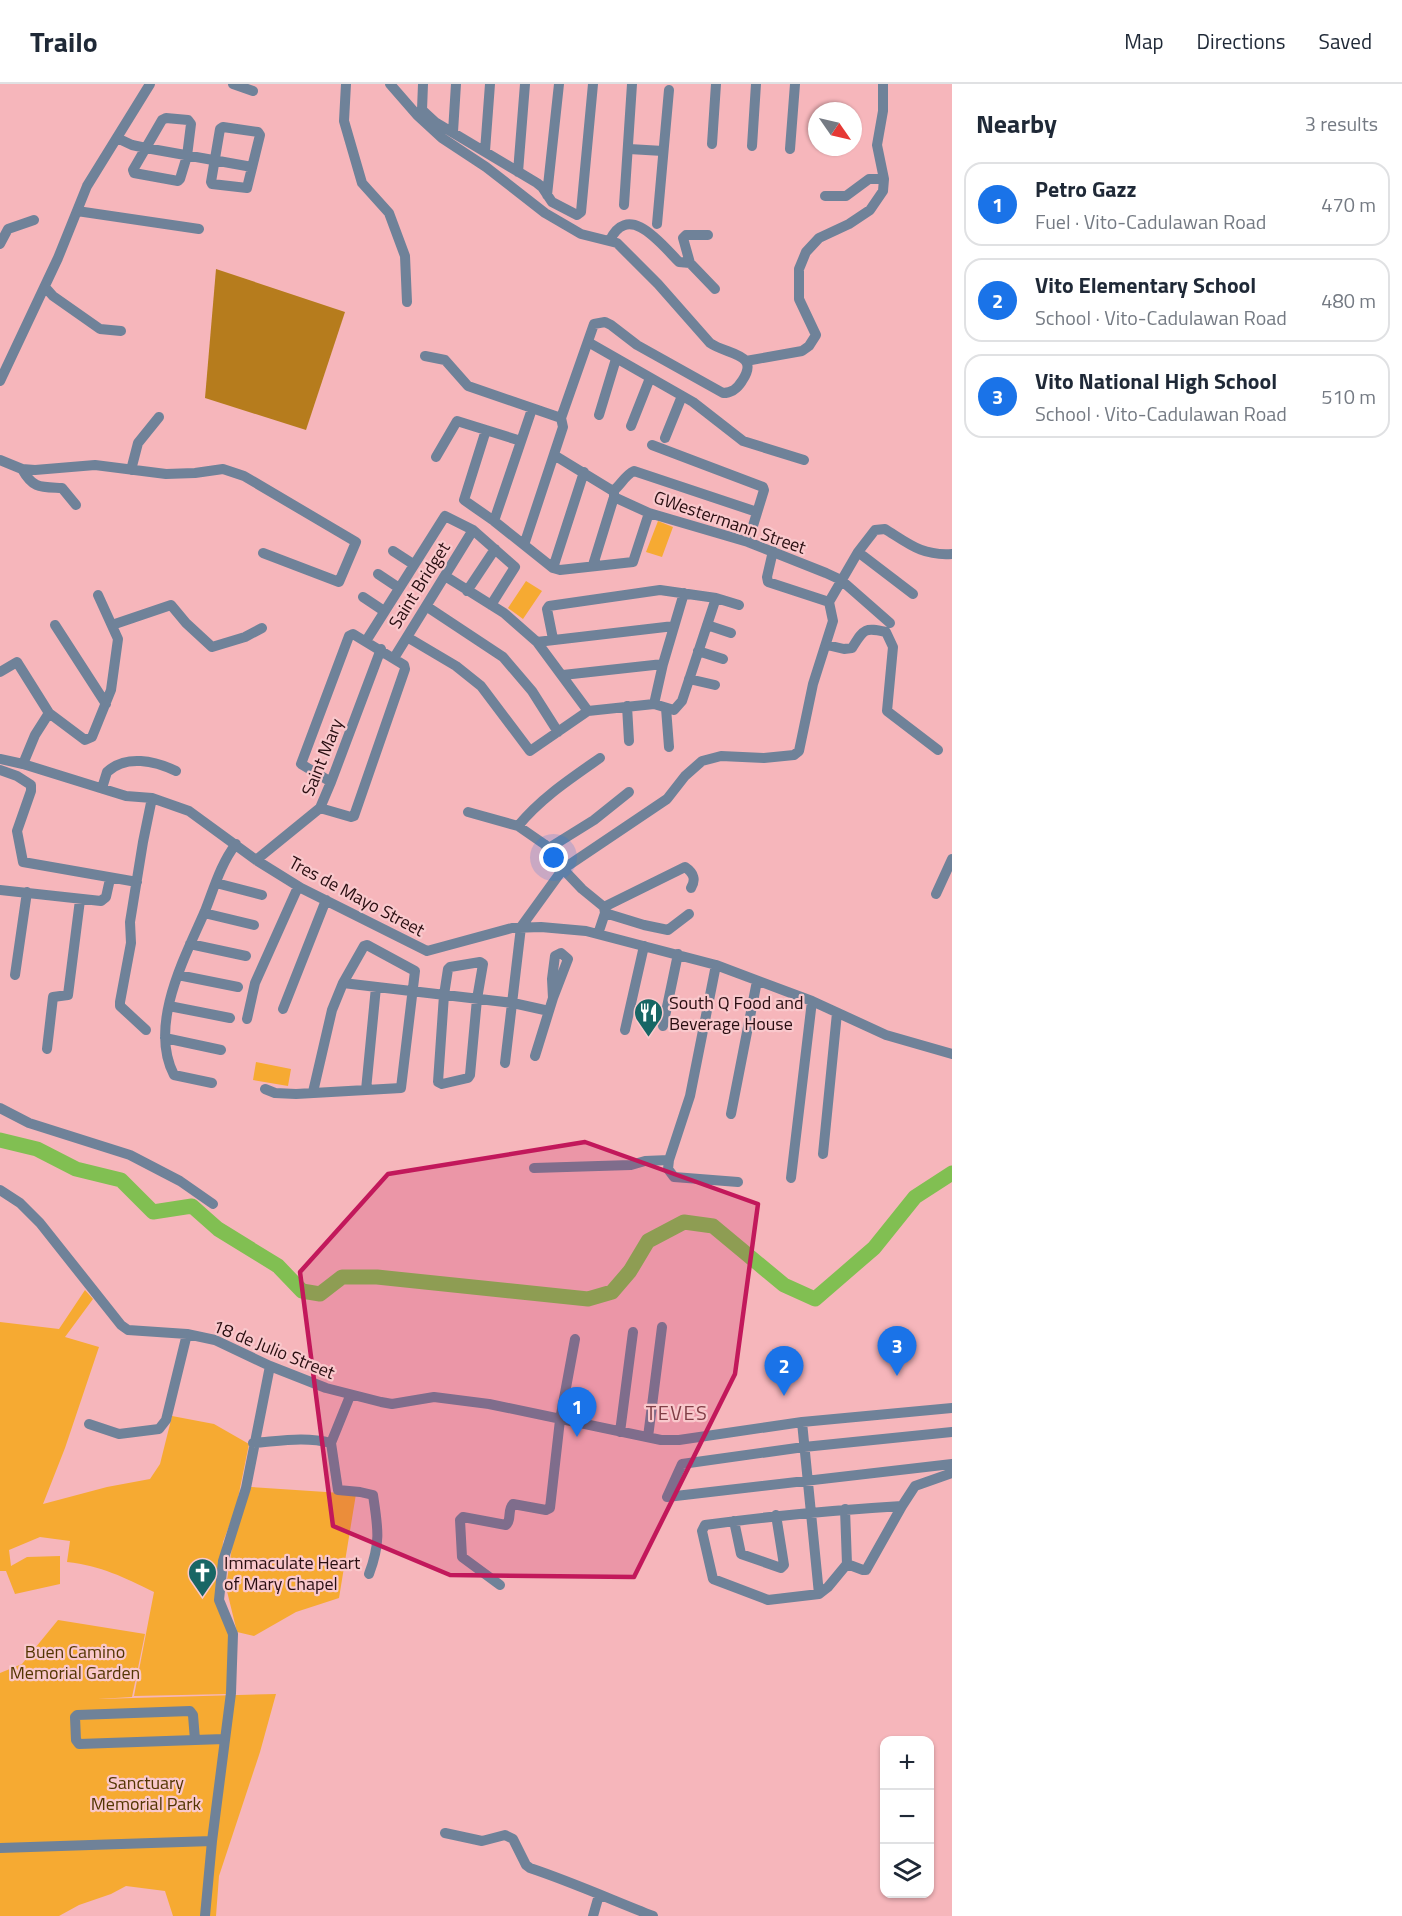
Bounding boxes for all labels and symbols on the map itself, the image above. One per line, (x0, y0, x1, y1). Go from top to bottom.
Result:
north arrow (808, 102, 862, 156)
street label: GWestermann Street (650, 483, 810, 561)
street label: Saint Bridget (382, 536, 457, 634)
street label: Saint Mary (294, 714, 350, 800)
your location (539, 843, 568, 872)
street label: Tres de Mayo Street (284, 849, 430, 944)
place label: South Q Food and Beverage House (669, 989, 803, 1037)
restaurant icon: South Q Food and Beverage House (632, 996, 664, 1038)
street label: 18 de Julio Street (209, 1312, 340, 1386)
pin: 3 (878, 1326, 916, 1376)
pin: 2 (764, 1346, 804, 1396)
pin: 1 (558, 1388, 596, 1437)
district label: TEVES (646, 1397, 708, 1428)
place label: Immaculate Heart of Mary Chapel (224, 1549, 361, 1597)
church icon: Immaculate Heart of Mary Chapel (187, 1556, 219, 1598)
park label: Buen Camino Memorial Garden (10, 1638, 140, 1686)
park label: Sanctuary Memorial Park (91, 1769, 202, 1817)

